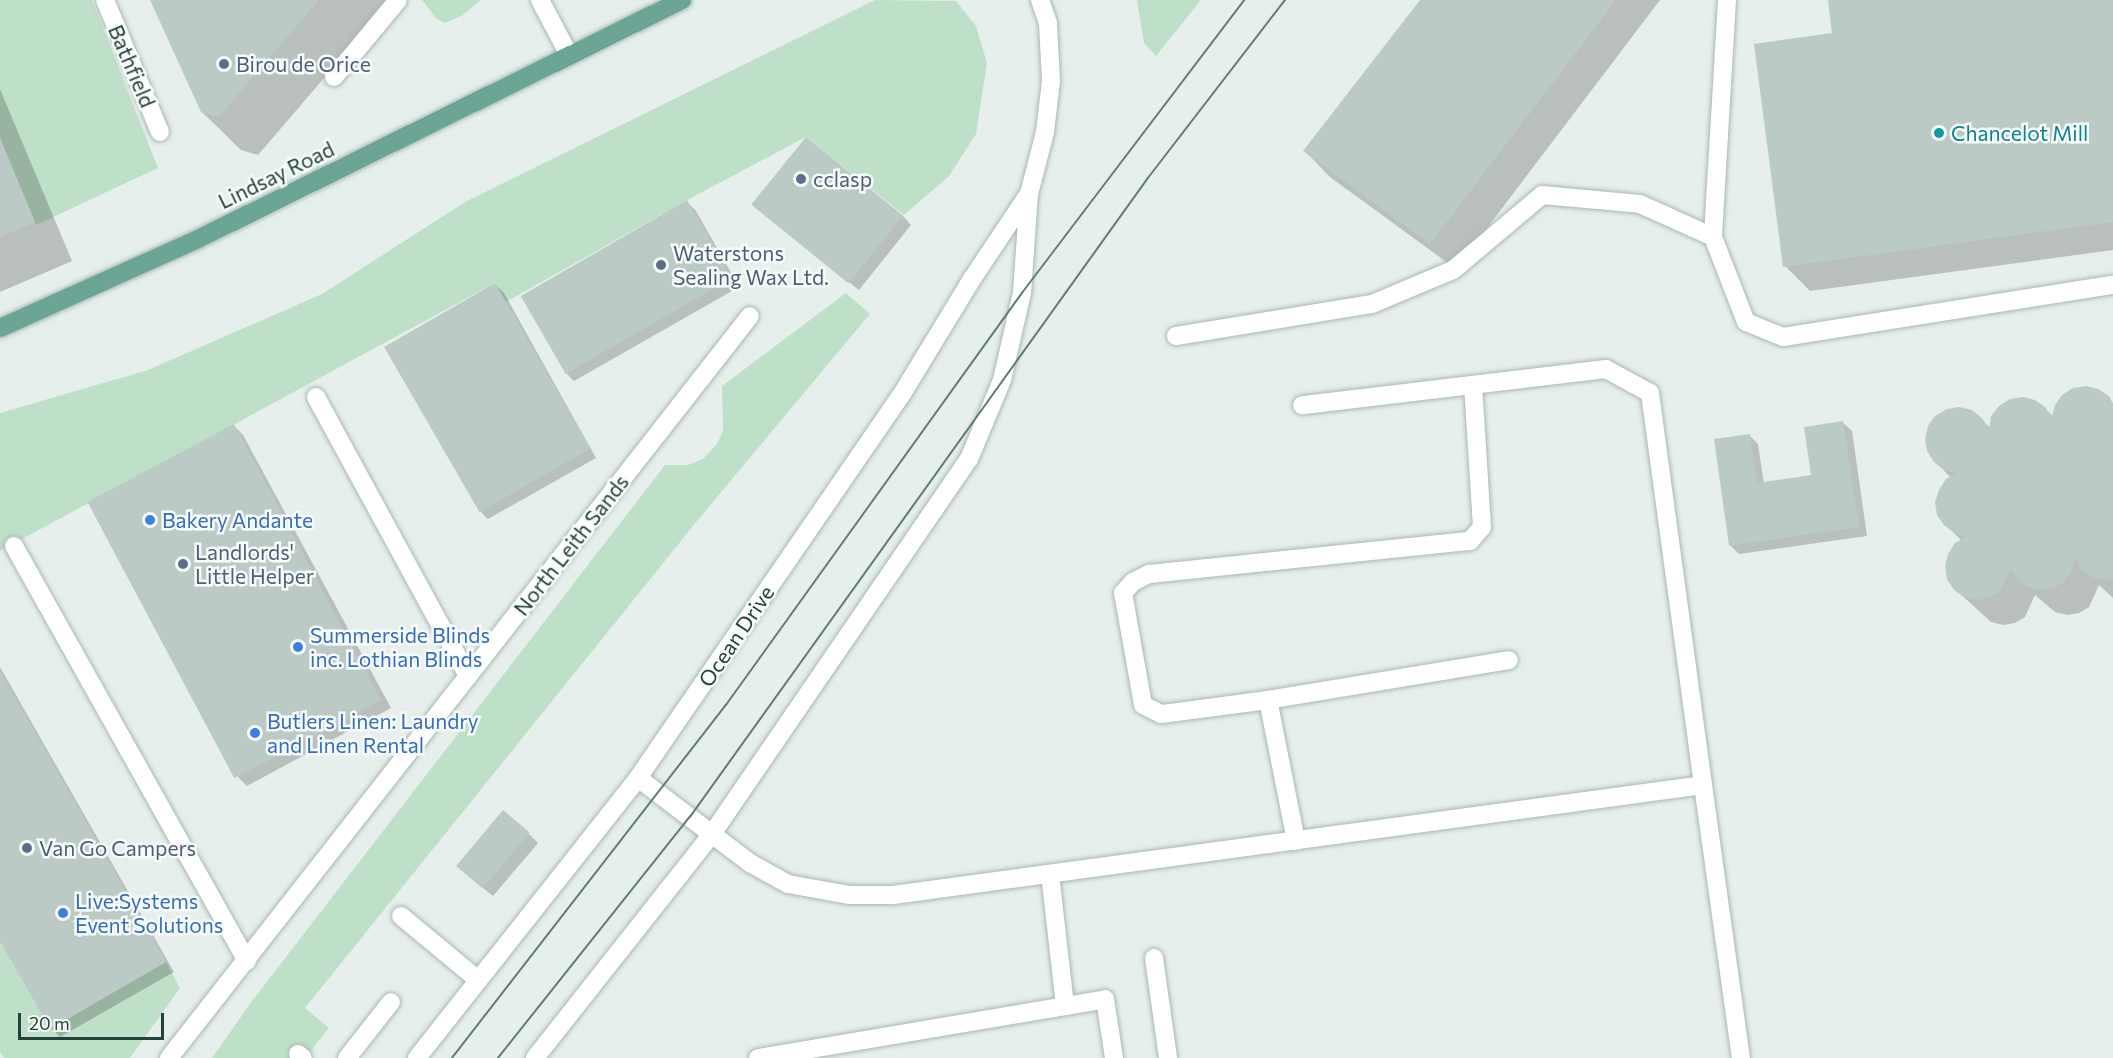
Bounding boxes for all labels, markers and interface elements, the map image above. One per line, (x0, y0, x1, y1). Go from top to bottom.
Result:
street label: Bathfield (103, 21, 161, 111)
place label: Birou de Orice (236, 51, 371, 77)
marker: Birou de Orice (217, 57, 231, 71)
place label: Chancelot Mill (1951, 120, 2088, 146)
marker: Chancelot Mill (1932, 126, 1946, 140)
street label: Lindsay Road (214, 136, 338, 214)
place label: cclasp (813, 166, 872, 192)
marker: cclasp (794, 172, 808, 186)
place label: Waterstons Sealing Wax Ltd. (673, 240, 829, 290)
marker: Waterstons Sealing Wax Ltd. (654, 258, 668, 272)
street label: North Leith Sands (508, 470, 634, 620)
place label: Bakery Andante (162, 507, 313, 533)
marker: Bakery Andante (143, 513, 157, 527)
place label: Landlords' Little Helper (195, 539, 314, 589)
marker: Landlords' Little Helper (176, 557, 190, 571)
street label: Ocean Drive (693, 581, 779, 691)
place label: Summerside Blinds inc. Lothian Blinds (310, 622, 490, 672)
marker: Summerside Blinds inc. Lothian Blinds (291, 640, 305, 654)
place label: Butlers Linen: Laundry and Linen Rental (267, 708, 479, 758)
marker: Butlers Linen: Laundry and Linen Rental (248, 726, 262, 740)
place label: Van Go Campers (39, 835, 196, 861)
marker: Van Go Campers (20, 841, 34, 855)
place label: Live:Systems Event Solutions (75, 888, 223, 938)
marker: Live:Systems Event Solutions (56, 906, 70, 920)
scale bar (21, 1001, 166, 1039)
text: 20 m (29, 1012, 70, 1034)

